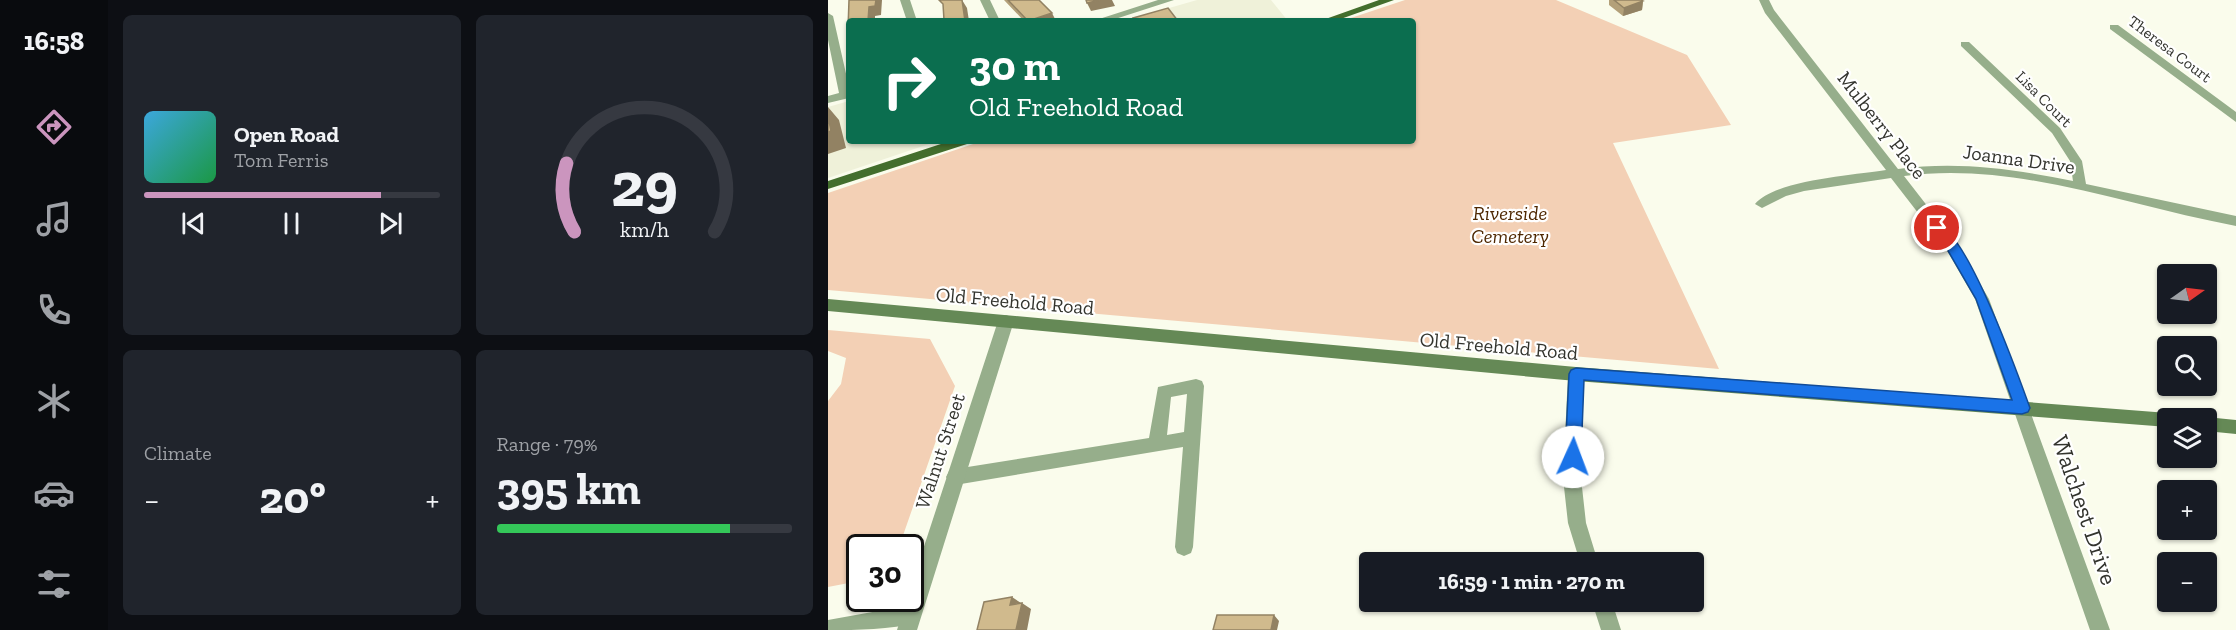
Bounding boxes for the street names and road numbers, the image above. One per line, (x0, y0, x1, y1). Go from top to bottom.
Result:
street label: Theresa Court (2125, 12, 2215, 86)
street label: Mulberry Place (1833, 66, 1931, 184)
street label: Lisa Court (2012, 67, 2076, 131)
street label: Joanna Drive (1962, 139, 2076, 179)
street label: Old Freehold Road (935, 282, 1095, 320)
street label: Old Freehold Road (1419, 327, 1579, 365)
street label: Walnut Street (910, 390, 970, 512)
street label: Walchest Drive (2046, 431, 2124, 589)

